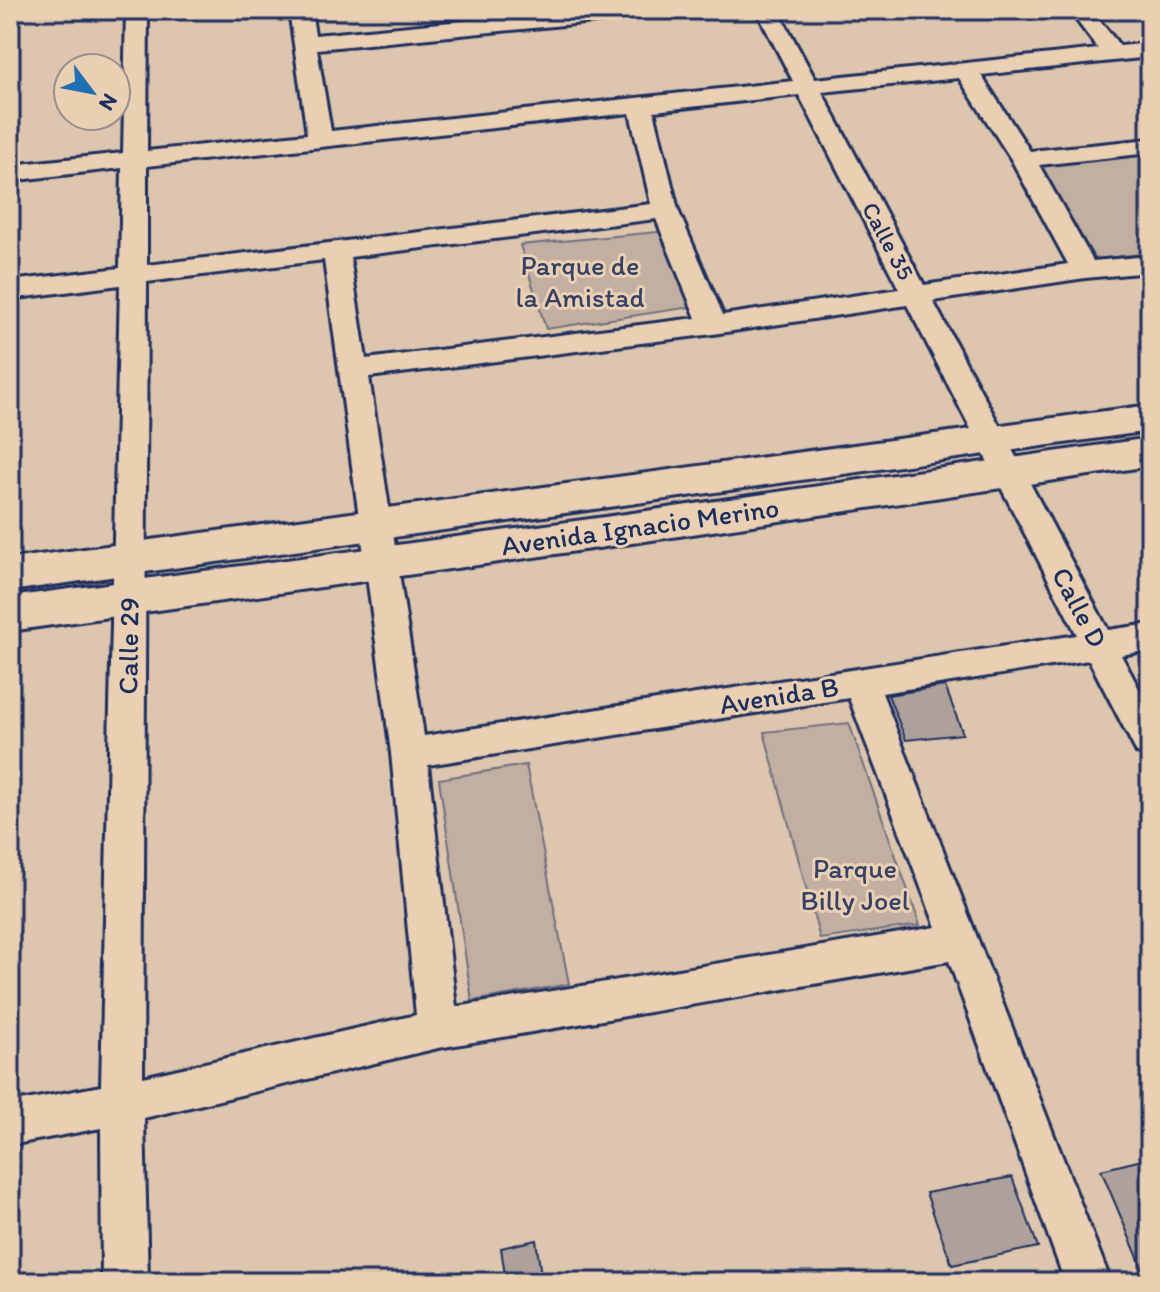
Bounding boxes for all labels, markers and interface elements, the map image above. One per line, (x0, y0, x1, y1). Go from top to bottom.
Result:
north arrow (52, 52, 132, 132)
text: N (93, 89, 124, 116)
street label: Calle 35 (856, 197, 921, 285)
park label: Parque de la Amistad (515, 248, 645, 314)
street label: Avenida Ignacio Merino (499, 490, 781, 562)
street label: Calle D (1045, 561, 1115, 653)
street label: Calle 29 (110, 597, 146, 695)
street label: Avenida B (717, 669, 841, 721)
park label: Parque Billy Joel (800, 851, 910, 917)

